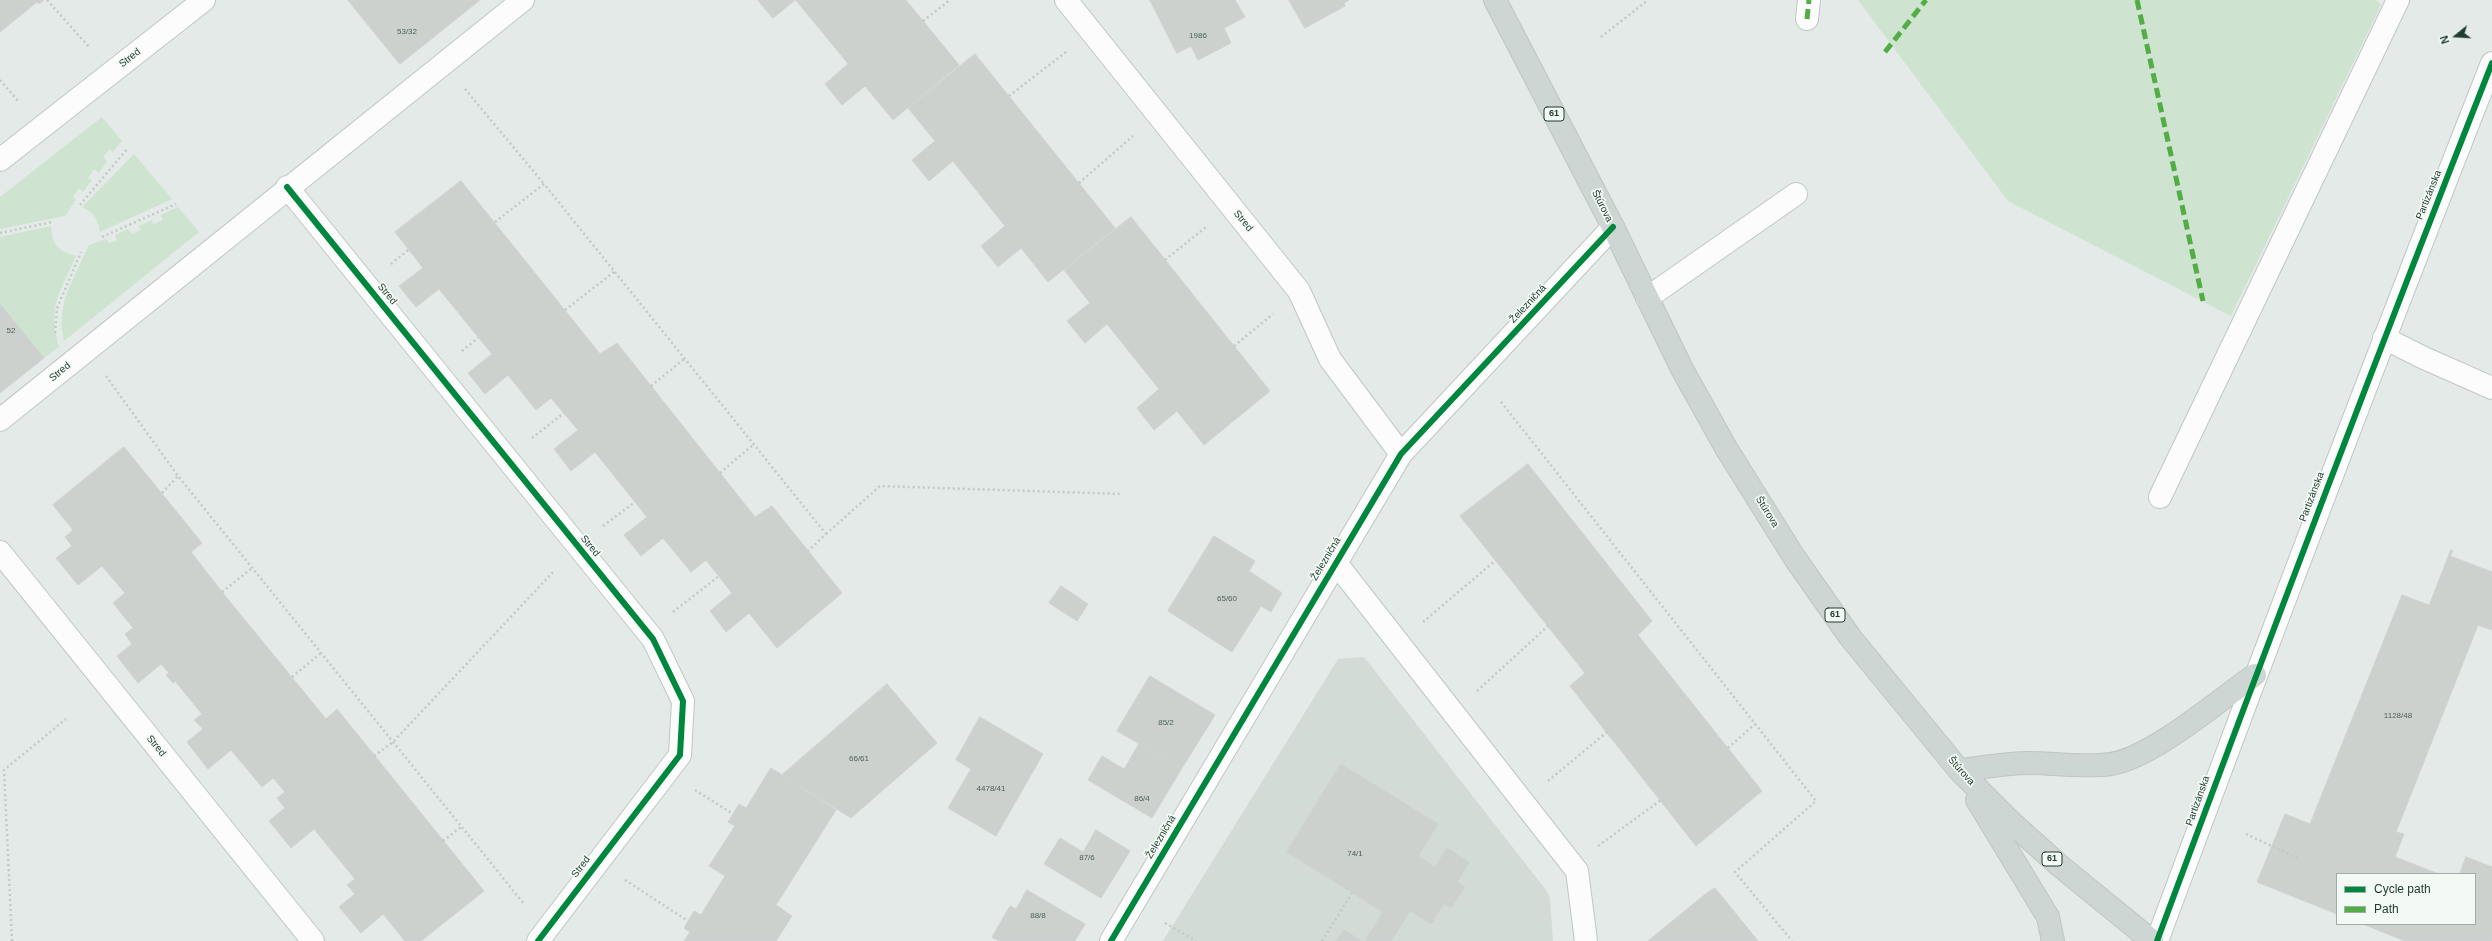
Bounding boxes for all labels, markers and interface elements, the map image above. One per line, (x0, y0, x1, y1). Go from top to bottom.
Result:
north arrow (2436, 16, 2476, 56)
house number: 53/32 (397, 27, 417, 37)
house number: 1986 (1189, 31, 1207, 41)
text: N (2438, 34, 2452, 45)
street label: Stred (117, 46, 143, 70)
road number: 61 (1544, 107, 1564, 121)
street label: Partizánska (2414, 169, 2444, 221)
street label: Štúrova (1589, 188, 1615, 224)
street label: Stred (1231, 208, 1255, 234)
street label: Stred (375, 281, 399, 307)
street label: Železničná (1507, 282, 1549, 326)
house number: 52 (7, 326, 15, 336)
street label: Stred (47, 360, 73, 384)
street label: Partizánska (2297, 470, 2327, 524)
street label: Štúrova (1753, 494, 1781, 530)
street label: Stred (578, 533, 602, 559)
street label: Železničná (1308, 535, 1344, 583)
house number: 65/60 (1217, 594, 1237, 604)
road number: 61 (1825, 608, 1845, 622)
house number: 1128/48 (2384, 711, 2412, 721)
house number: 85/2 (1158, 718, 1174, 728)
street label: Stred (144, 733, 168, 759)
house number: 66/61 (849, 754, 869, 764)
street label: Štúrova (1945, 754, 1977, 788)
street label: Partizánska (2183, 774, 2213, 828)
house number: 4478/41 (977, 784, 1005, 794)
house number: 86/4 (1134, 794, 1150, 804)
street label: Železničná (1143, 813, 1179, 861)
house number: 74/1 (1347, 849, 1363, 859)
road number: 61 (2042, 852, 2062, 866)
house number: 87/6 (1079, 853, 1095, 863)
street label: Stred (569, 854, 593, 880)
legend (2336, 873, 2476, 925)
text: Cycle path (2374, 882, 2431, 896)
text: Path (2374, 902, 2399, 916)
house number: 88/8 (1030, 911, 1046, 921)

